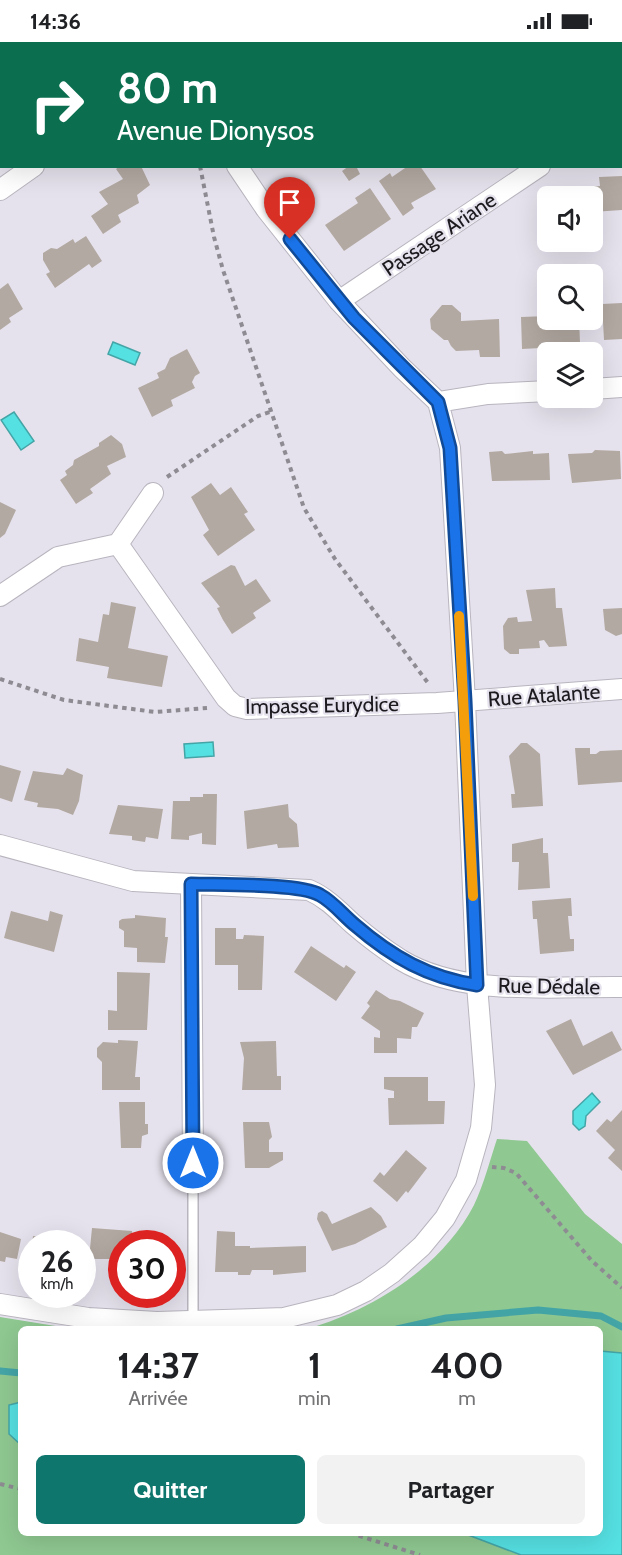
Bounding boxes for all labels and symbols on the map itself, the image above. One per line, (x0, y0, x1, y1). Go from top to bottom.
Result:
pin (264, 177, 315, 239)
street label: Passage Ariane (377, 187, 501, 281)
street label: Rue Atalante (487, 679, 601, 711)
street label: Impasse Eurydice (245, 691, 399, 719)
street label: Rue Dédale (498, 973, 601, 999)
position arrow (161, 1131, 225, 1195)
speed limit sign: 30 (108, 1230, 186, 1308)

